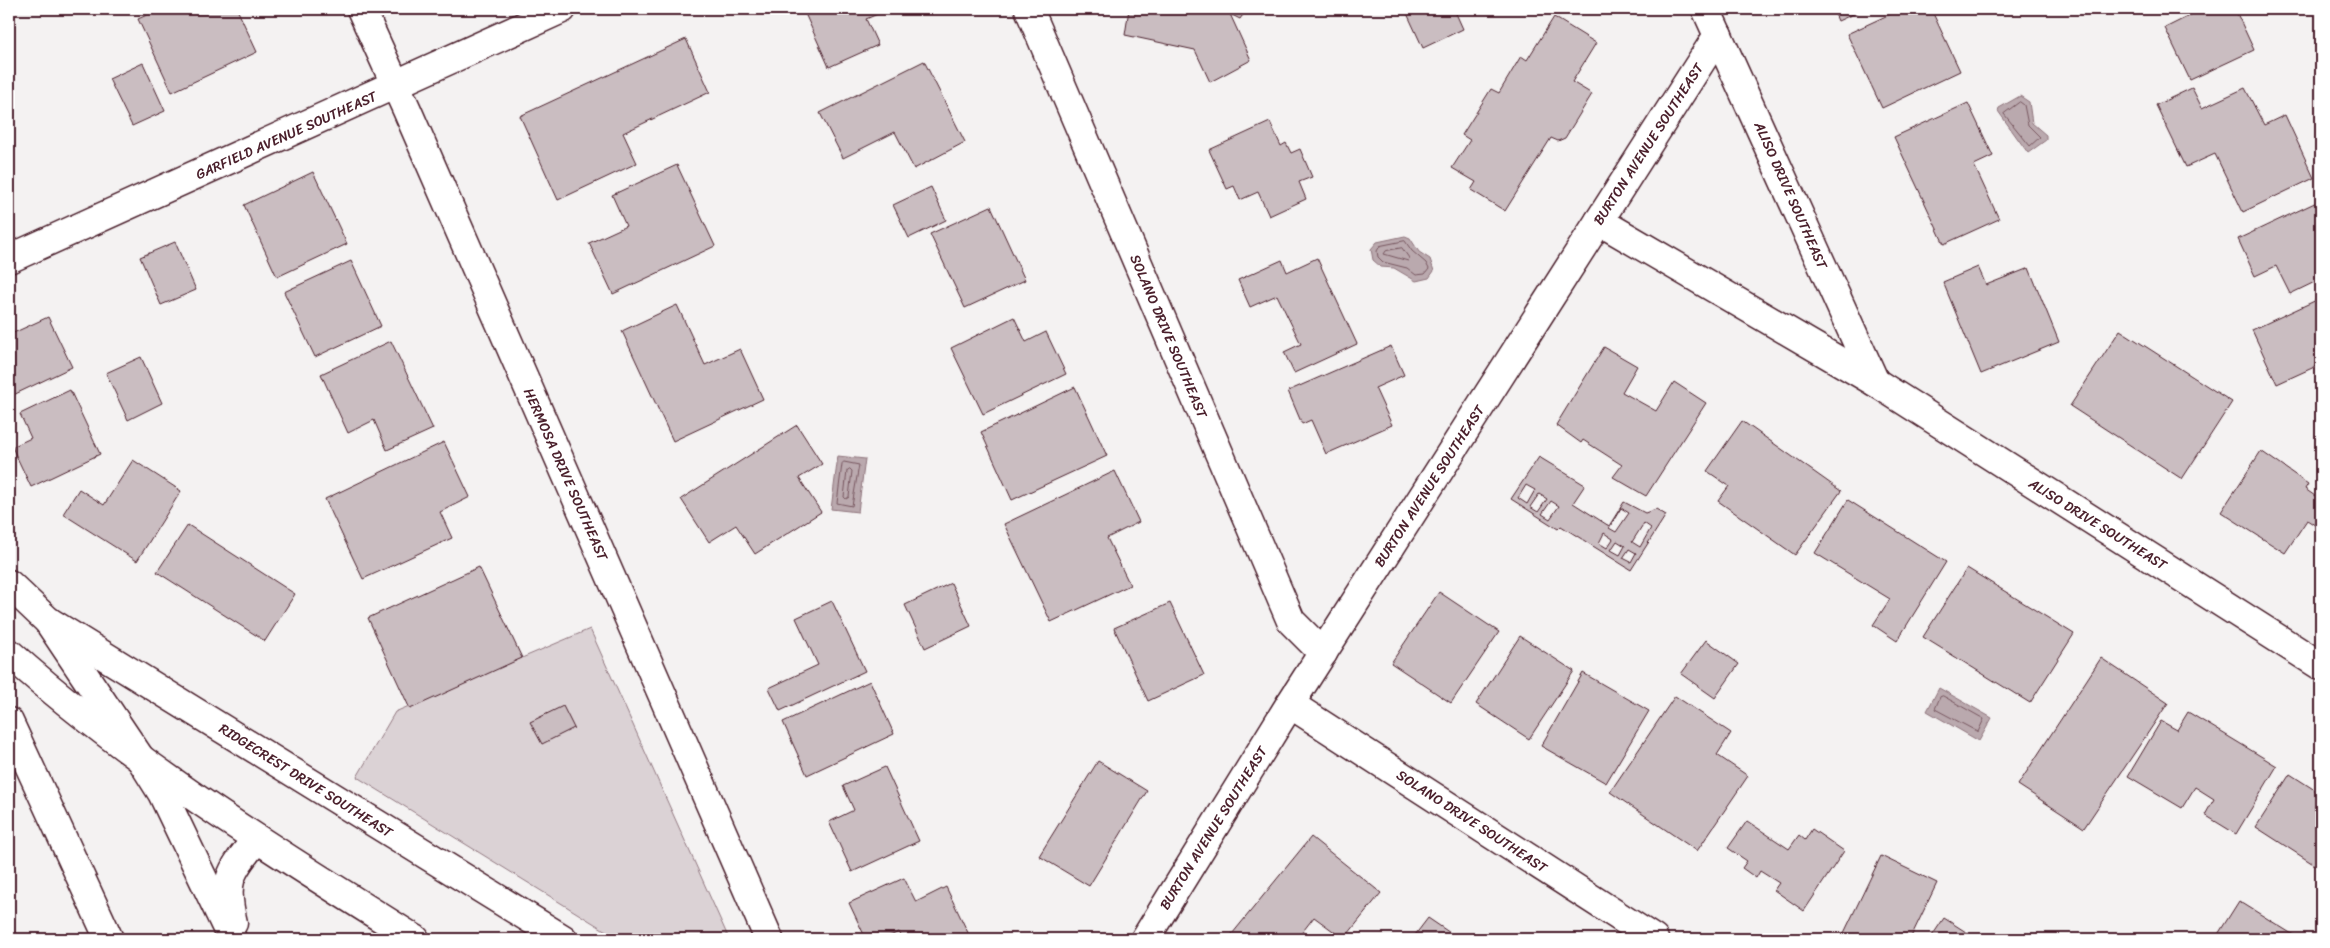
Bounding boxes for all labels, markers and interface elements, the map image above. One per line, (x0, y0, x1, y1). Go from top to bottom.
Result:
street label: BURTON AVENUE SOUTHEAST (1586, 57, 1711, 230)
street label: GARFIELD AVENUE SOUTHEAST (192, 84, 382, 187)
street label: ALISO DRIVE SOUTHEAST (1746, 116, 1835, 274)
street label: SOLANO DRIVE SOUTHEAST (1123, 250, 1215, 423)
street label: HERMOSA DRIVE SOUTHEAST (516, 384, 615, 566)
street label: BURTON AVENUE SOUTHEAST (1367, 399, 1492, 572)
street label: ALISO DRIVE SOUTHEAST (2023, 471, 2173, 578)
street label: RIDGECREST DRIVE SOUTHEAST (214, 716, 399, 845)
street label: BURTON AVENUE SOUTHEAST (1153, 740, 1275, 915)
street label: SOLANO DRIVE SOUTHEAST (1391, 763, 1554, 881)

